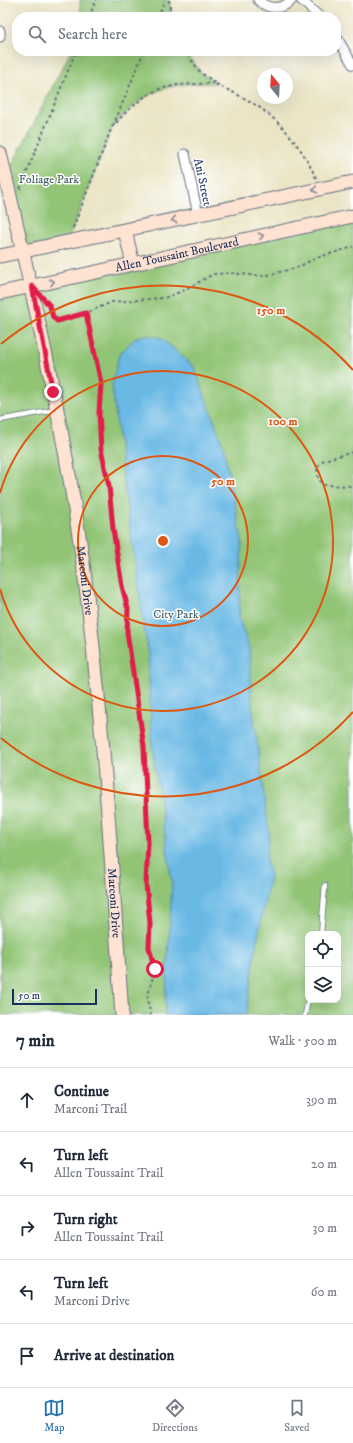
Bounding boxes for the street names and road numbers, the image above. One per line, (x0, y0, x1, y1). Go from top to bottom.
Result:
street label: Ani Street (190, 157, 215, 207)
street label: Allen Toussaint Boulevard (114, 234, 240, 276)
street label: Marconi Drive (73, 545, 96, 616)
street label: Marconi Drive (104, 867, 124, 939)

